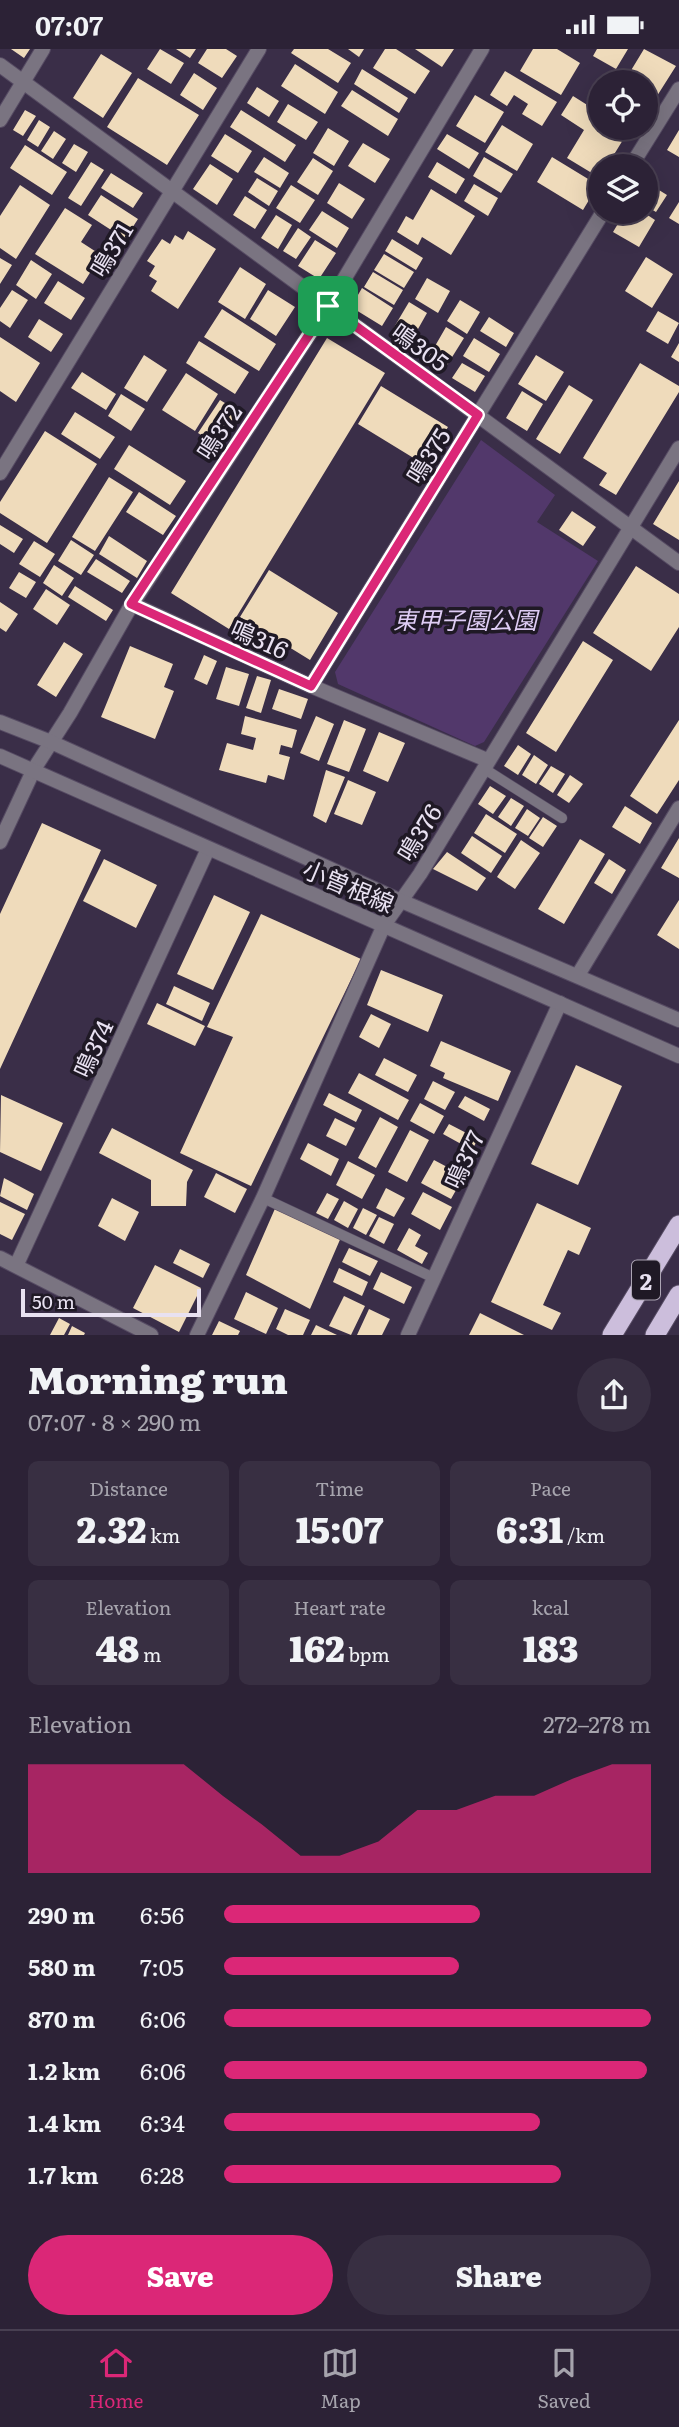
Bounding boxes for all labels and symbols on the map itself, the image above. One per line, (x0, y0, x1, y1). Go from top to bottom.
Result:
street label: 鳴371 (80, 215, 140, 283)
pin (298, 276, 358, 336)
street label: 鳴305 (385, 313, 457, 379)
street label: 鳴372 (187, 396, 249, 466)
street label: 鳴375 (396, 420, 458, 490)
park label: 東甲子園公園 (393, 601, 540, 636)
street label: 鳴316 (226, 610, 294, 666)
street label: 鳴376 (387, 797, 449, 867)
street label: 小曽根線 (298, 850, 400, 920)
street label: 鳴374 (63, 1013, 121, 1083)
street label: 鳴377 (434, 1124, 492, 1194)
road number: 2 (632, 1261, 660, 1299)
scale bar (21, 1286, 201, 1318)

